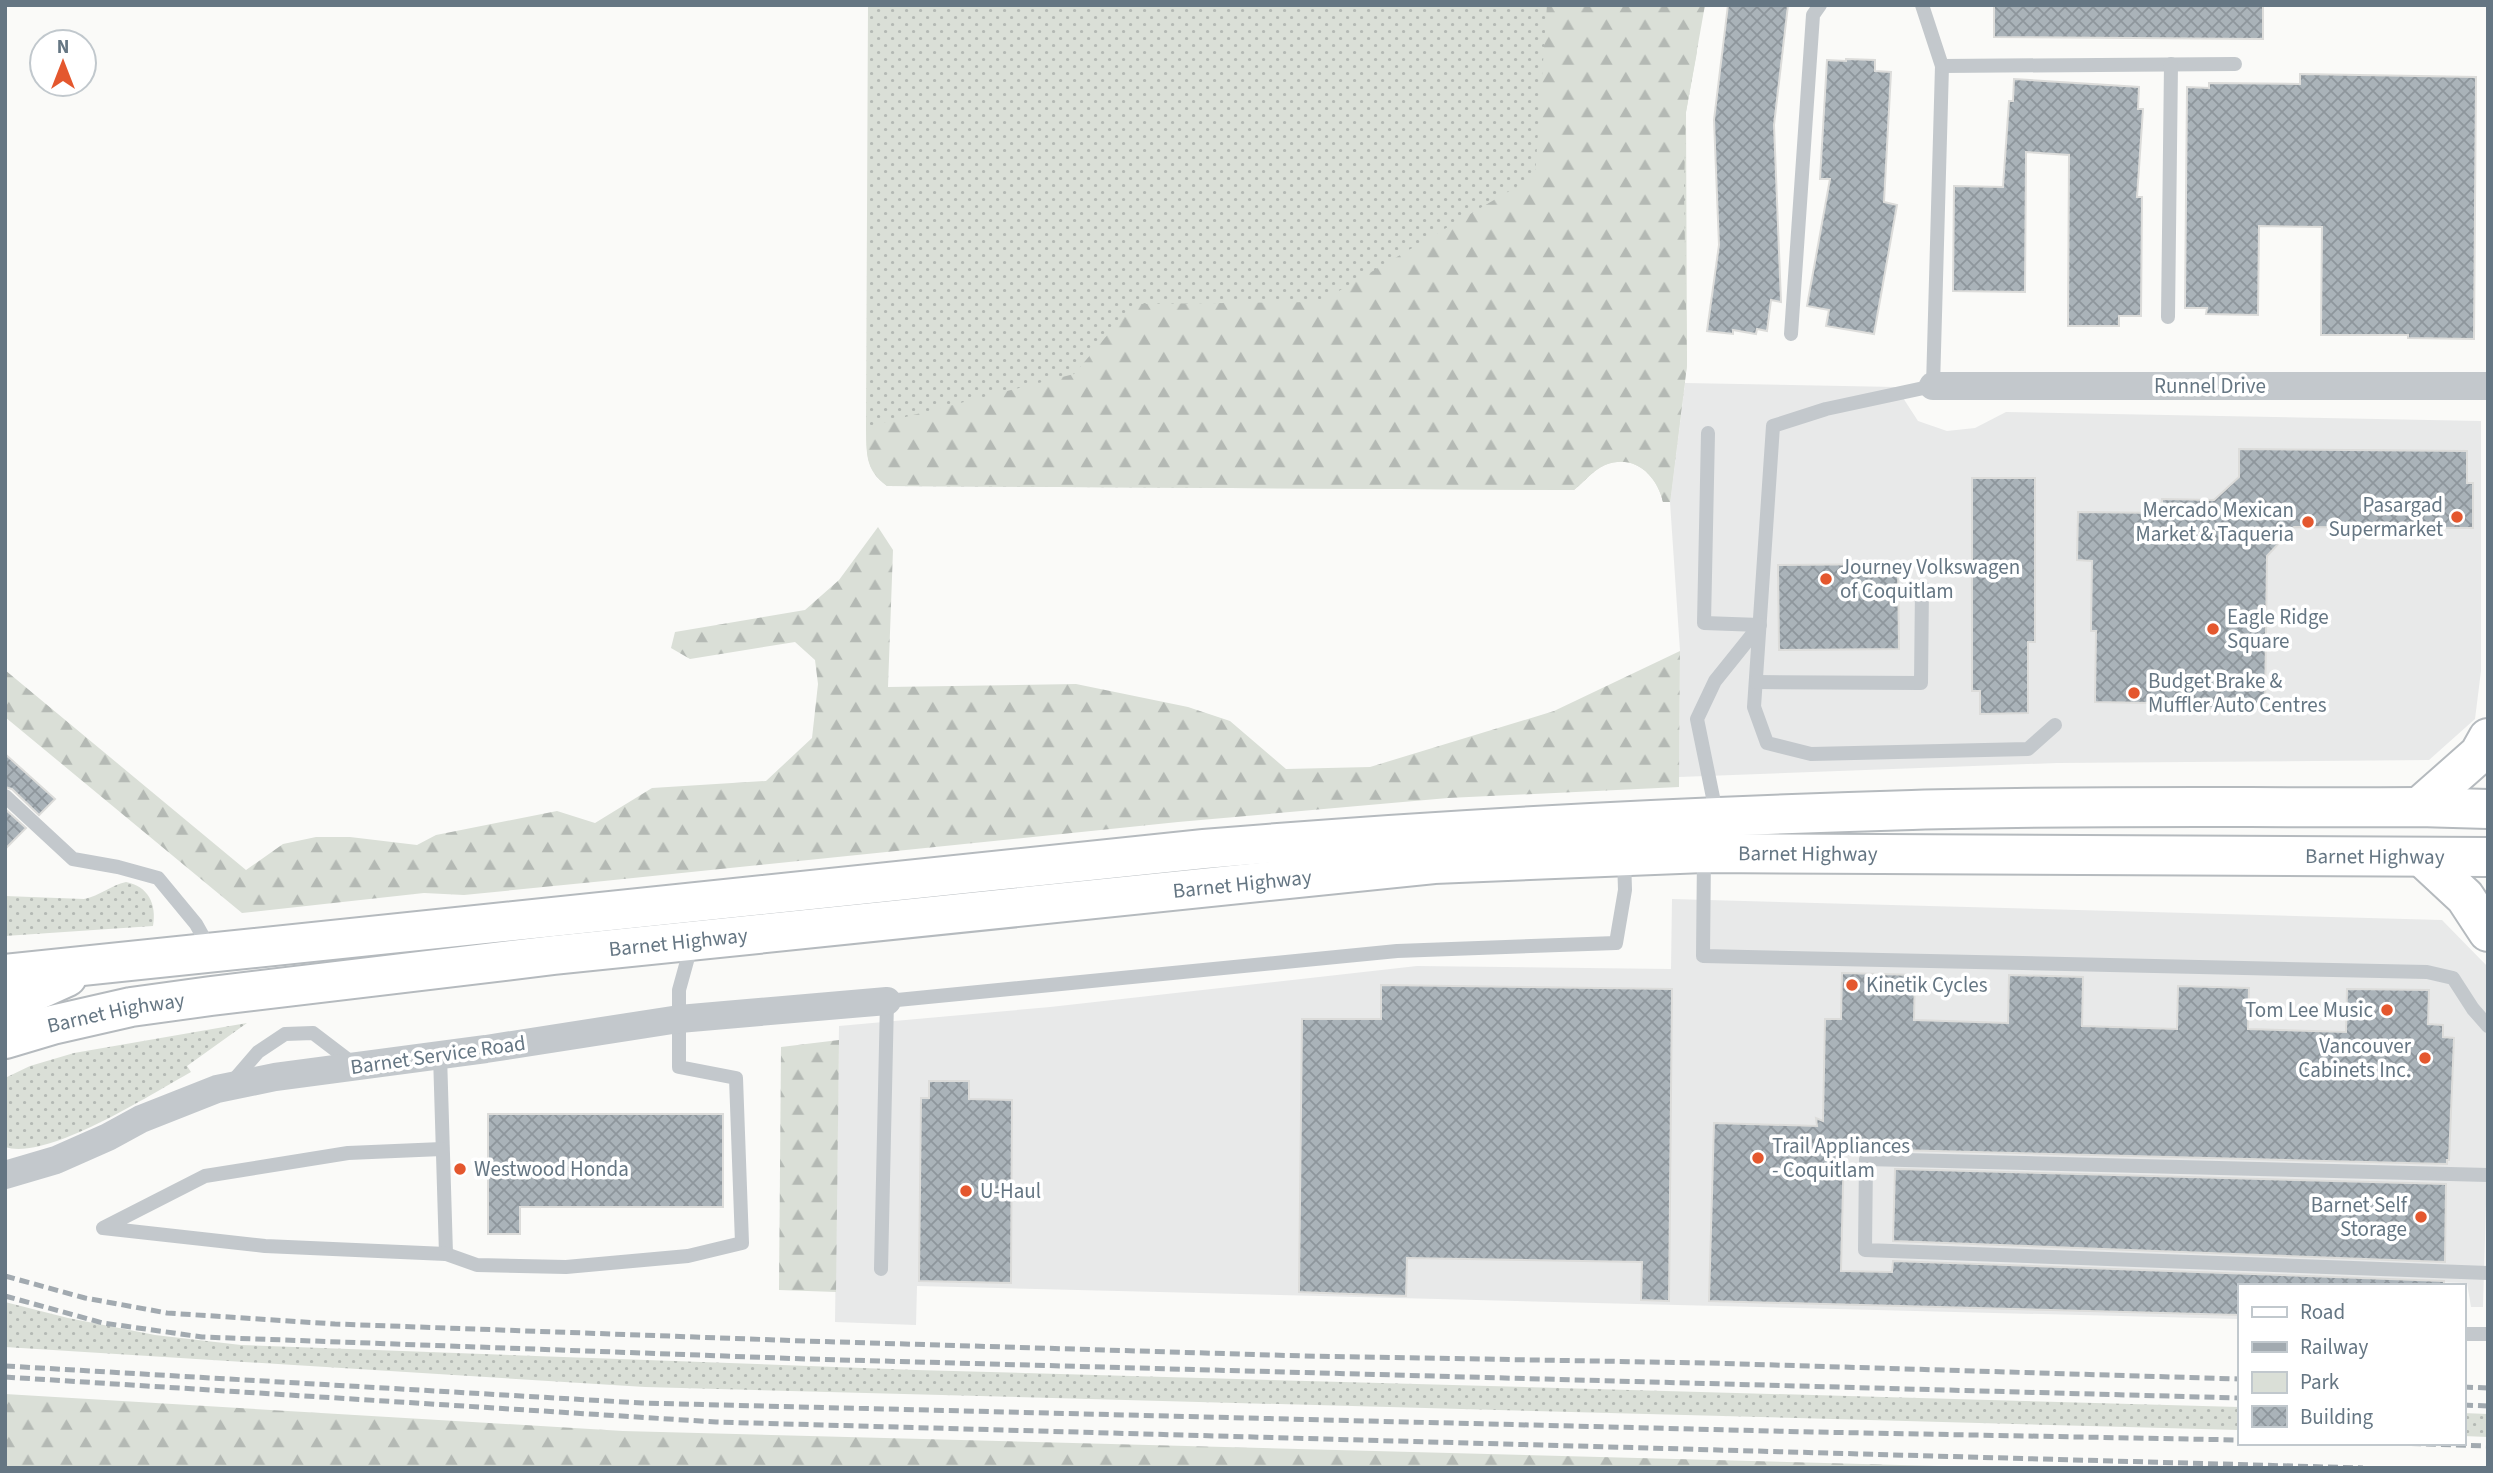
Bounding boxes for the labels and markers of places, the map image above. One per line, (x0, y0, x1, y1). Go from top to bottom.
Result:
place label: Pasargad Supermarket (2328, 490, 2443, 544)
place label: Mercado Mexican Market & Taqueria (2136, 495, 2294, 549)
marker: Pasargad Supermarket (2449, 509, 2465, 525)
marker: Mercado Mexican Market & Taqueria (2300, 514, 2316, 530)
place label: Journey Volkswagen of Coquitlam (1840, 552, 2020, 606)
marker: Journey Volkswagen of Coquitlam (1818, 571, 1834, 587)
place label: Eagle Ridge Square (2227, 602, 2329, 656)
marker: Eagle Ridge Square (2205, 621, 2221, 637)
place label: Budget Brake & Muffler Auto Centres (2148, 666, 2327, 720)
marker: Budget Brake & Muffler Auto Centres (2126, 685, 2142, 701)
place label: Kinetik Cycles (1866, 970, 1988, 1000)
marker: Kinetik Cycles (1844, 977, 1860, 993)
place label: Tom Lee Music (2245, 995, 2373, 1025)
marker: Tom Lee Music (2379, 1002, 2395, 1018)
place label: Vancouver Cabinets Inc. (2298, 1031, 2412, 1085)
marker: Vancouver Cabinets Inc. (2417, 1050, 2433, 1066)
place label: Trail Appliances - Coquitlam (1772, 1131, 1910, 1185)
marker: Trail Appliances - Coquitlam (1750, 1150, 1766, 1166)
place label: Westwood Honda (474, 1154, 629, 1184)
marker: Westwood Honda (452, 1161, 468, 1177)
place label: U-Haul (980, 1176, 1041, 1206)
marker: U-Haul (958, 1183, 974, 1199)
place label: Barnet Self Storage (2311, 1190, 2408, 1244)
marker: Barnet Self Storage (2413, 1209, 2429, 1225)

